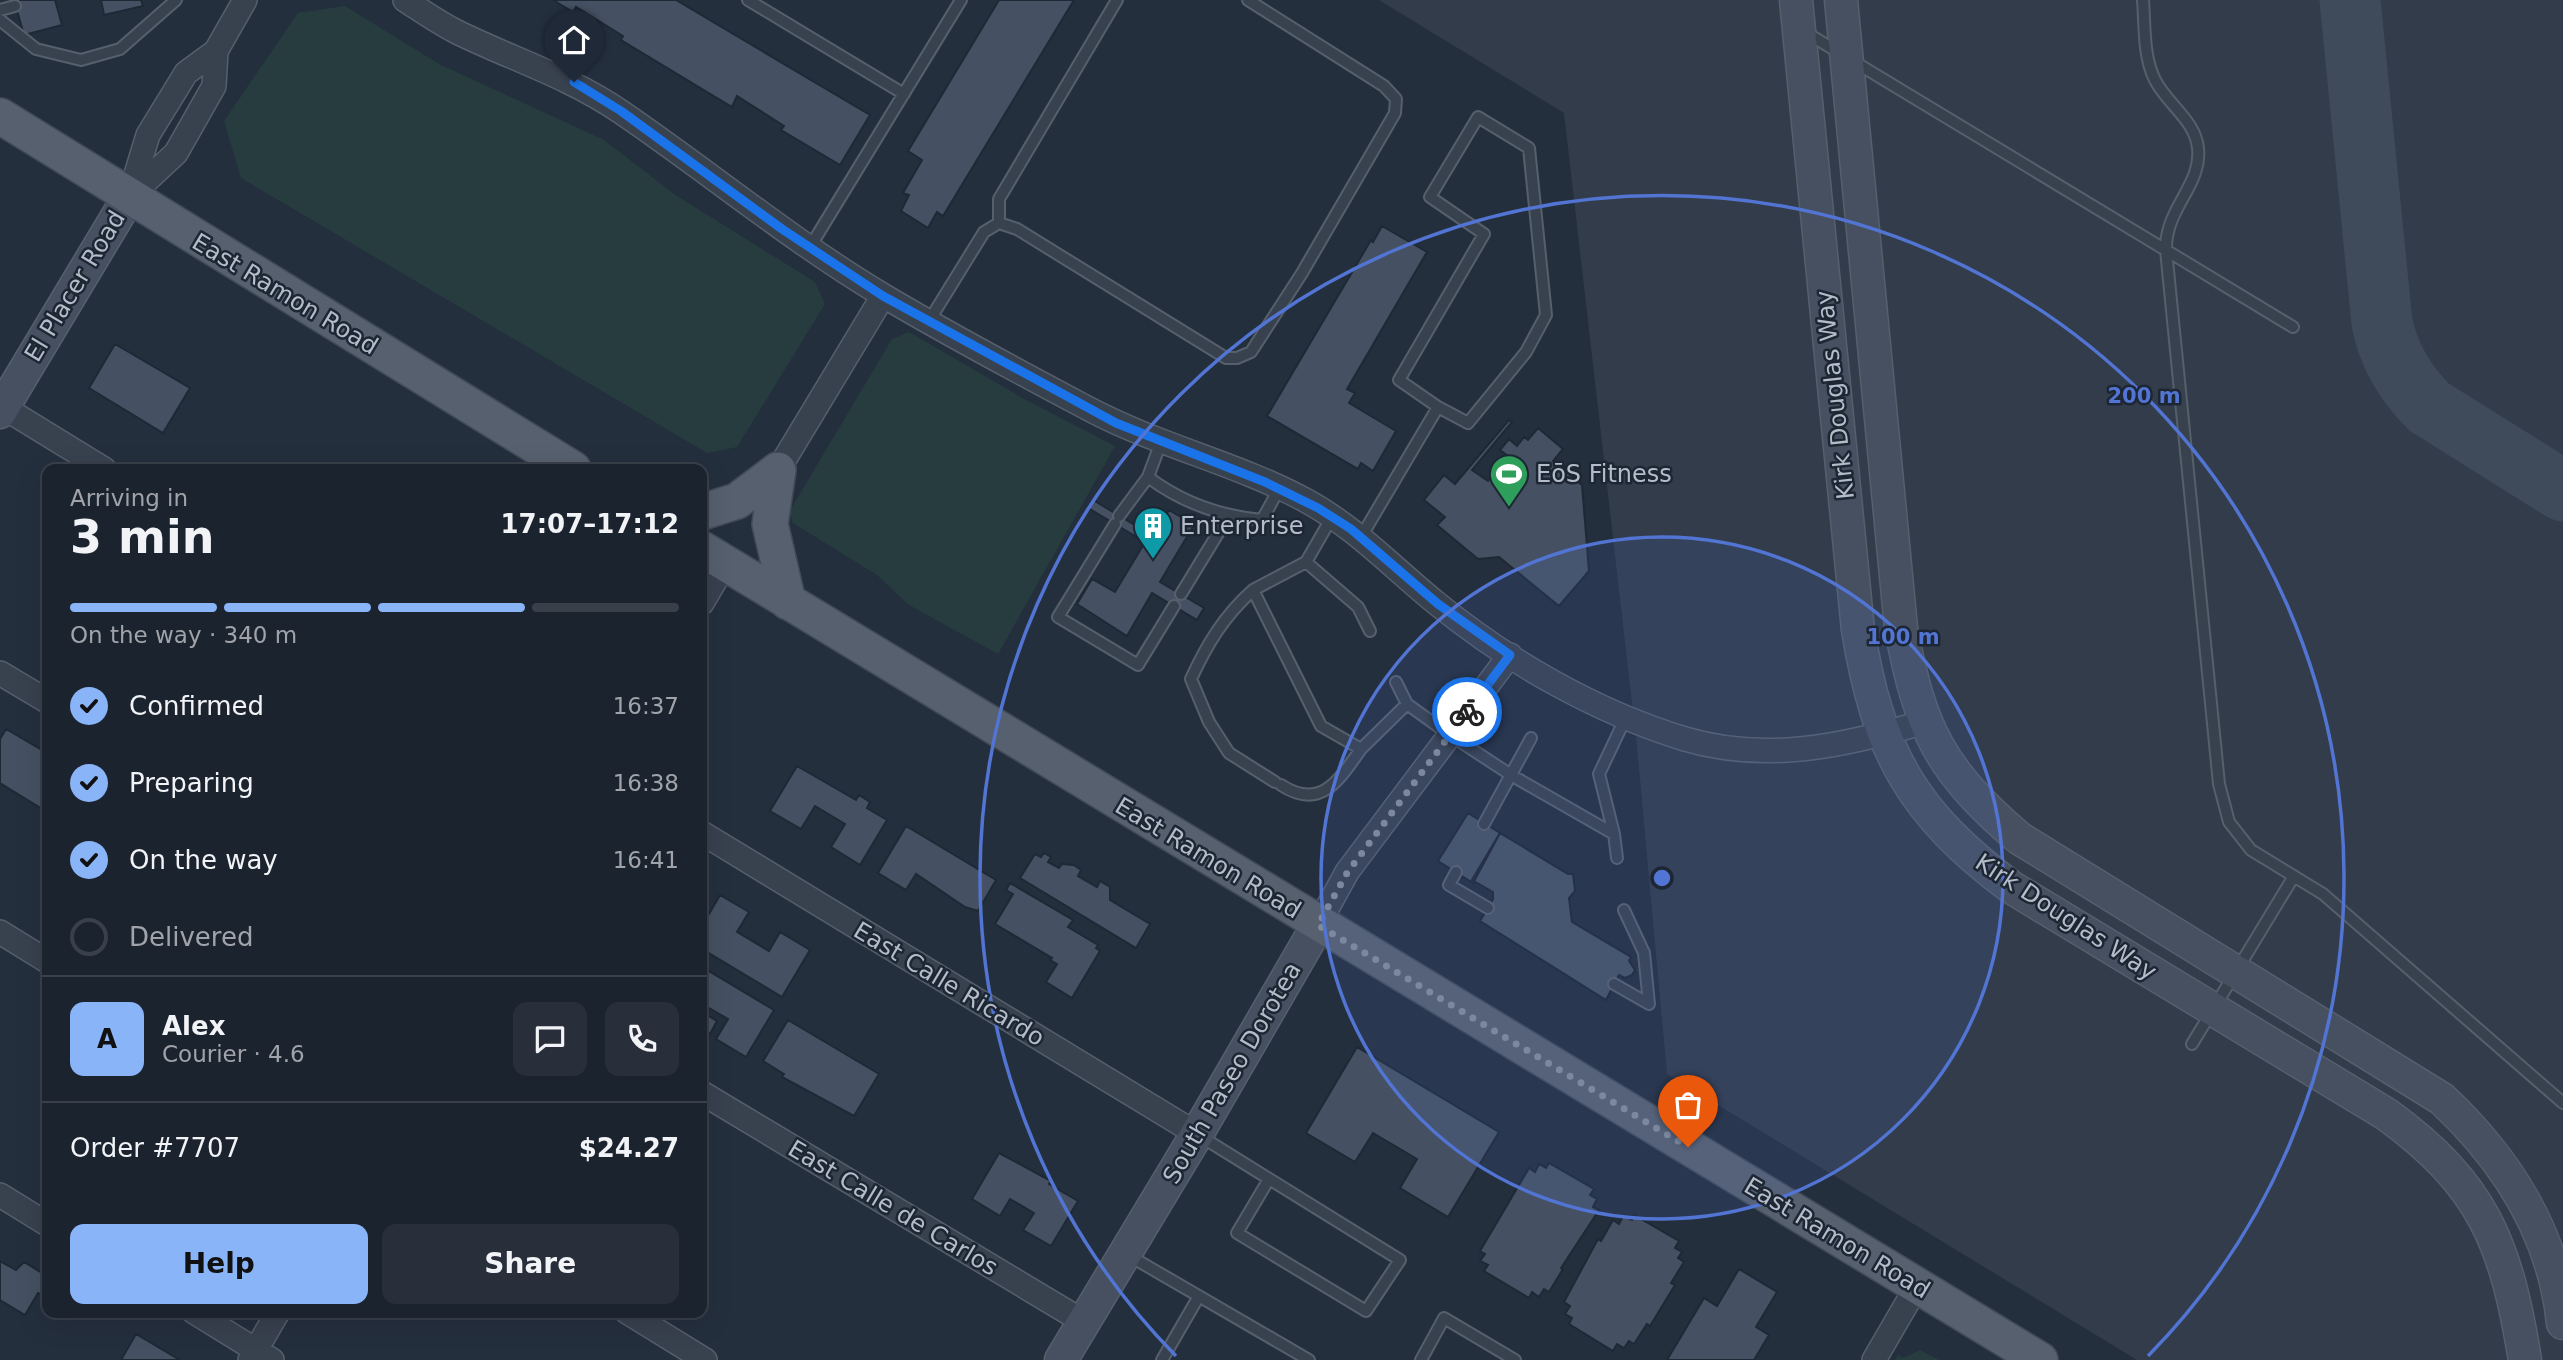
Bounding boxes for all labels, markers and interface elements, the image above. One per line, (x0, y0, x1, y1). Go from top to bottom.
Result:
pin (544, 10, 604, 82)
icon: home (555, 21, 593, 59)
street label: El Placer Road (19, 206, 131, 366)
street label: East Ramon Road (187, 228, 383, 360)
street label: Kirk Douglas Way (1810, 289, 1860, 501)
text: 200 m (2107, 384, 2181, 408)
sports icon: EōS Fitness (1488, 453, 1530, 508)
place label: EōS Fitness (1536, 460, 1672, 488)
text: Arriving in (70, 485, 188, 511)
building icon: Enterprise (1132, 505, 1174, 560)
text: 17:07–17:12 (500, 509, 679, 539)
text: 3 min (70, 510, 214, 564)
place label: Enterprise (1180, 512, 1303, 540)
text: On the way · 340 m (70, 622, 297, 648)
text: 100 m (1866, 625, 1940, 649)
courier (1432, 677, 1502, 747)
icon: check (70, 687, 108, 725)
text: Confirmed (129, 691, 264, 721)
text: 16:37 (613, 693, 679, 719)
icon: bike (1448, 693, 1486, 731)
icon: check (70, 764, 108, 802)
text: Preparing (129, 768, 254, 798)
text: 16:38 (613, 770, 679, 796)
street label: East Ramon Road (1110, 792, 1306, 924)
icon: check (70, 841, 108, 879)
text: On the way (129, 845, 278, 875)
text: 16:41 (613, 847, 679, 873)
street label: Kirk Douglas Way (1970, 848, 2162, 986)
centre of rings (1650, 866, 1674, 890)
street label: East Calle Ricardo (849, 916, 1049, 1052)
text: Delivered (129, 922, 253, 952)
street label: South Paseo Dorotea (1157, 957, 1307, 1189)
button: chat (513, 1002, 587, 1076)
button: phone (605, 1002, 679, 1076)
text: Alex (162, 1011, 225, 1041)
text: A (97, 1024, 117, 1054)
text: Courier · 4.6 (162, 1041, 305, 1067)
pin (1658, 1075, 1718, 1147)
icon: bag (1669, 1086, 1707, 1124)
text: Order #7707 (70, 1133, 240, 1163)
text: $24.27 (579, 1133, 679, 1163)
street label: East Calle de Carlos (783, 1134, 1003, 1282)
street label: East Ramon Road (1739, 1172, 1935, 1304)
button: Help (70, 1224, 368, 1304)
button: Share (382, 1224, 679, 1304)

